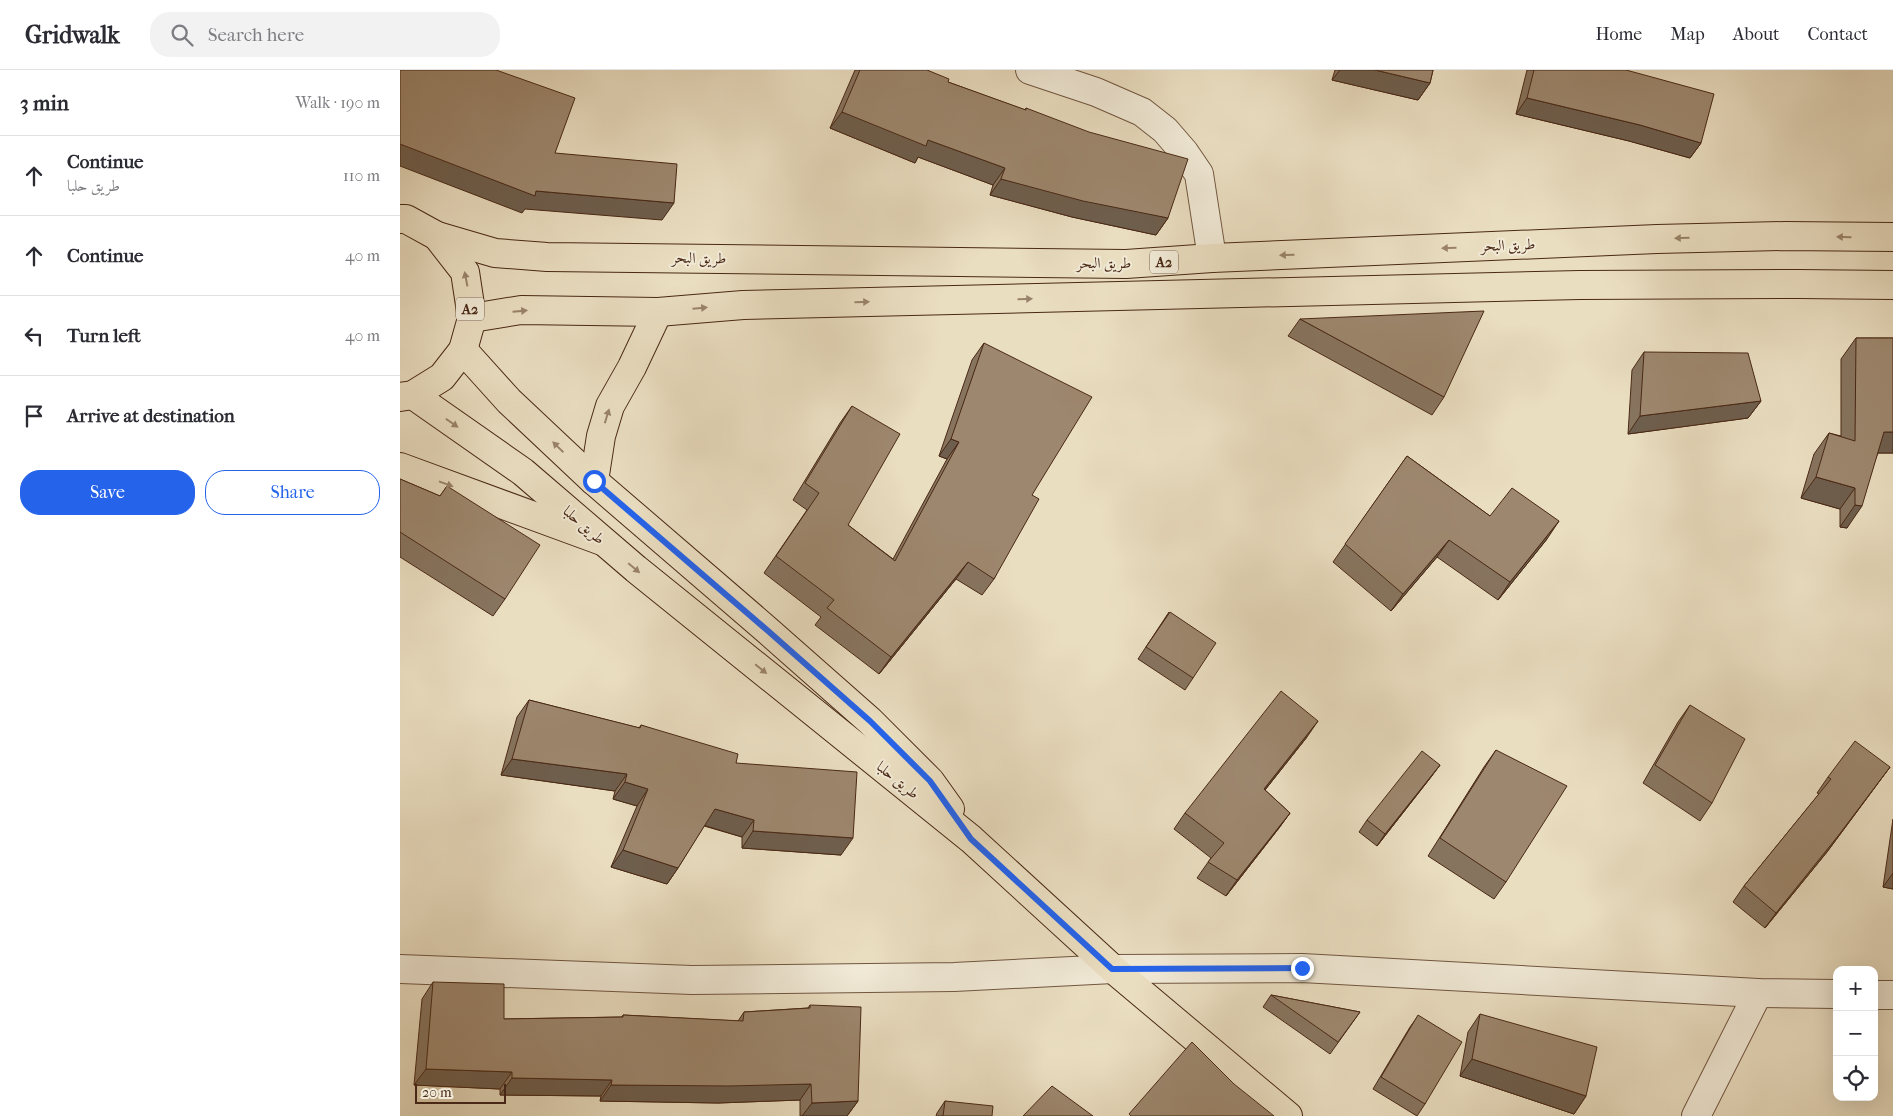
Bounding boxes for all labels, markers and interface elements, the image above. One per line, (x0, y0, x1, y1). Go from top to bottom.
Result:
search box (150, 12, 500, 57)
text: Gridwalk (25, 21, 120, 49)
icon: search (168, 21, 196, 49)
text: Search here (208, 24, 304, 46)
text: Home (1595, 24, 1642, 45)
text: Map (1670, 24, 1705, 45)
text: About (1733, 24, 1779, 45)
text: Contact (1807, 24, 1868, 45)
text: 3 min (20, 91, 69, 115)
text: Walk · 190 m (296, 93, 380, 112)
text: Continue (67, 151, 143, 173)
icon: ahead (20, 162, 48, 190)
text: 110 m (343, 166, 380, 185)
text: طريق حلبا (67, 176, 120, 195)
one-way arrow (1836, 233, 1852, 241)
street label: طريق البحر (1478, 235, 1536, 256)
one-way arrow (1674, 235, 1690, 243)
icon: ahead (20, 242, 48, 270)
one-way arrow (1441, 244, 1457, 252)
text: Continue (67, 245, 143, 267)
text: 40 m (345, 246, 380, 265)
street label: طريق البحر (670, 248, 726, 268)
road number: A2 (1150, 250, 1178, 273)
one-way arrow (1279, 251, 1295, 259)
street label: طريق البحر (1075, 254, 1131, 273)
one-way arrow (461, 271, 469, 287)
one-way arrow (1017, 294, 1033, 302)
road number: A2 (456, 298, 484, 320)
one-way arrow (854, 298, 870, 306)
one-way arrow (692, 304, 708, 312)
one-way arrow (512, 307, 528, 315)
icon: left (20, 322, 48, 350)
text: Turn left (67, 325, 141, 347)
text: 40 m (345, 326, 380, 345)
icon: arrive (20, 402, 48, 430)
text: Arrive at destination (67, 405, 235, 427)
one-way arrow (604, 409, 612, 424)
one-way arrow (446, 418, 459, 428)
one-way arrow (553, 441, 565, 453)
button: Save (20, 470, 195, 515)
button: Share (205, 470, 380, 515)
route start (583, 470, 606, 493)
one-way arrow (439, 480, 454, 488)
street label: طريق حلبا (559, 502, 609, 549)
one-way arrow (627, 562, 640, 573)
one-way arrow (754, 664, 767, 675)
street label: طريق حلبا (872, 757, 923, 803)
route end (1291, 957, 1314, 980)
map controls (1833, 966, 1878, 1101)
button: + (1833, 966, 1878, 1011)
button: − (1833, 1011, 1878, 1056)
button: locate (1833, 1056, 1878, 1101)
scale bar (415, 1081, 506, 1104)
text: 20 m (422, 1084, 452, 1101)

